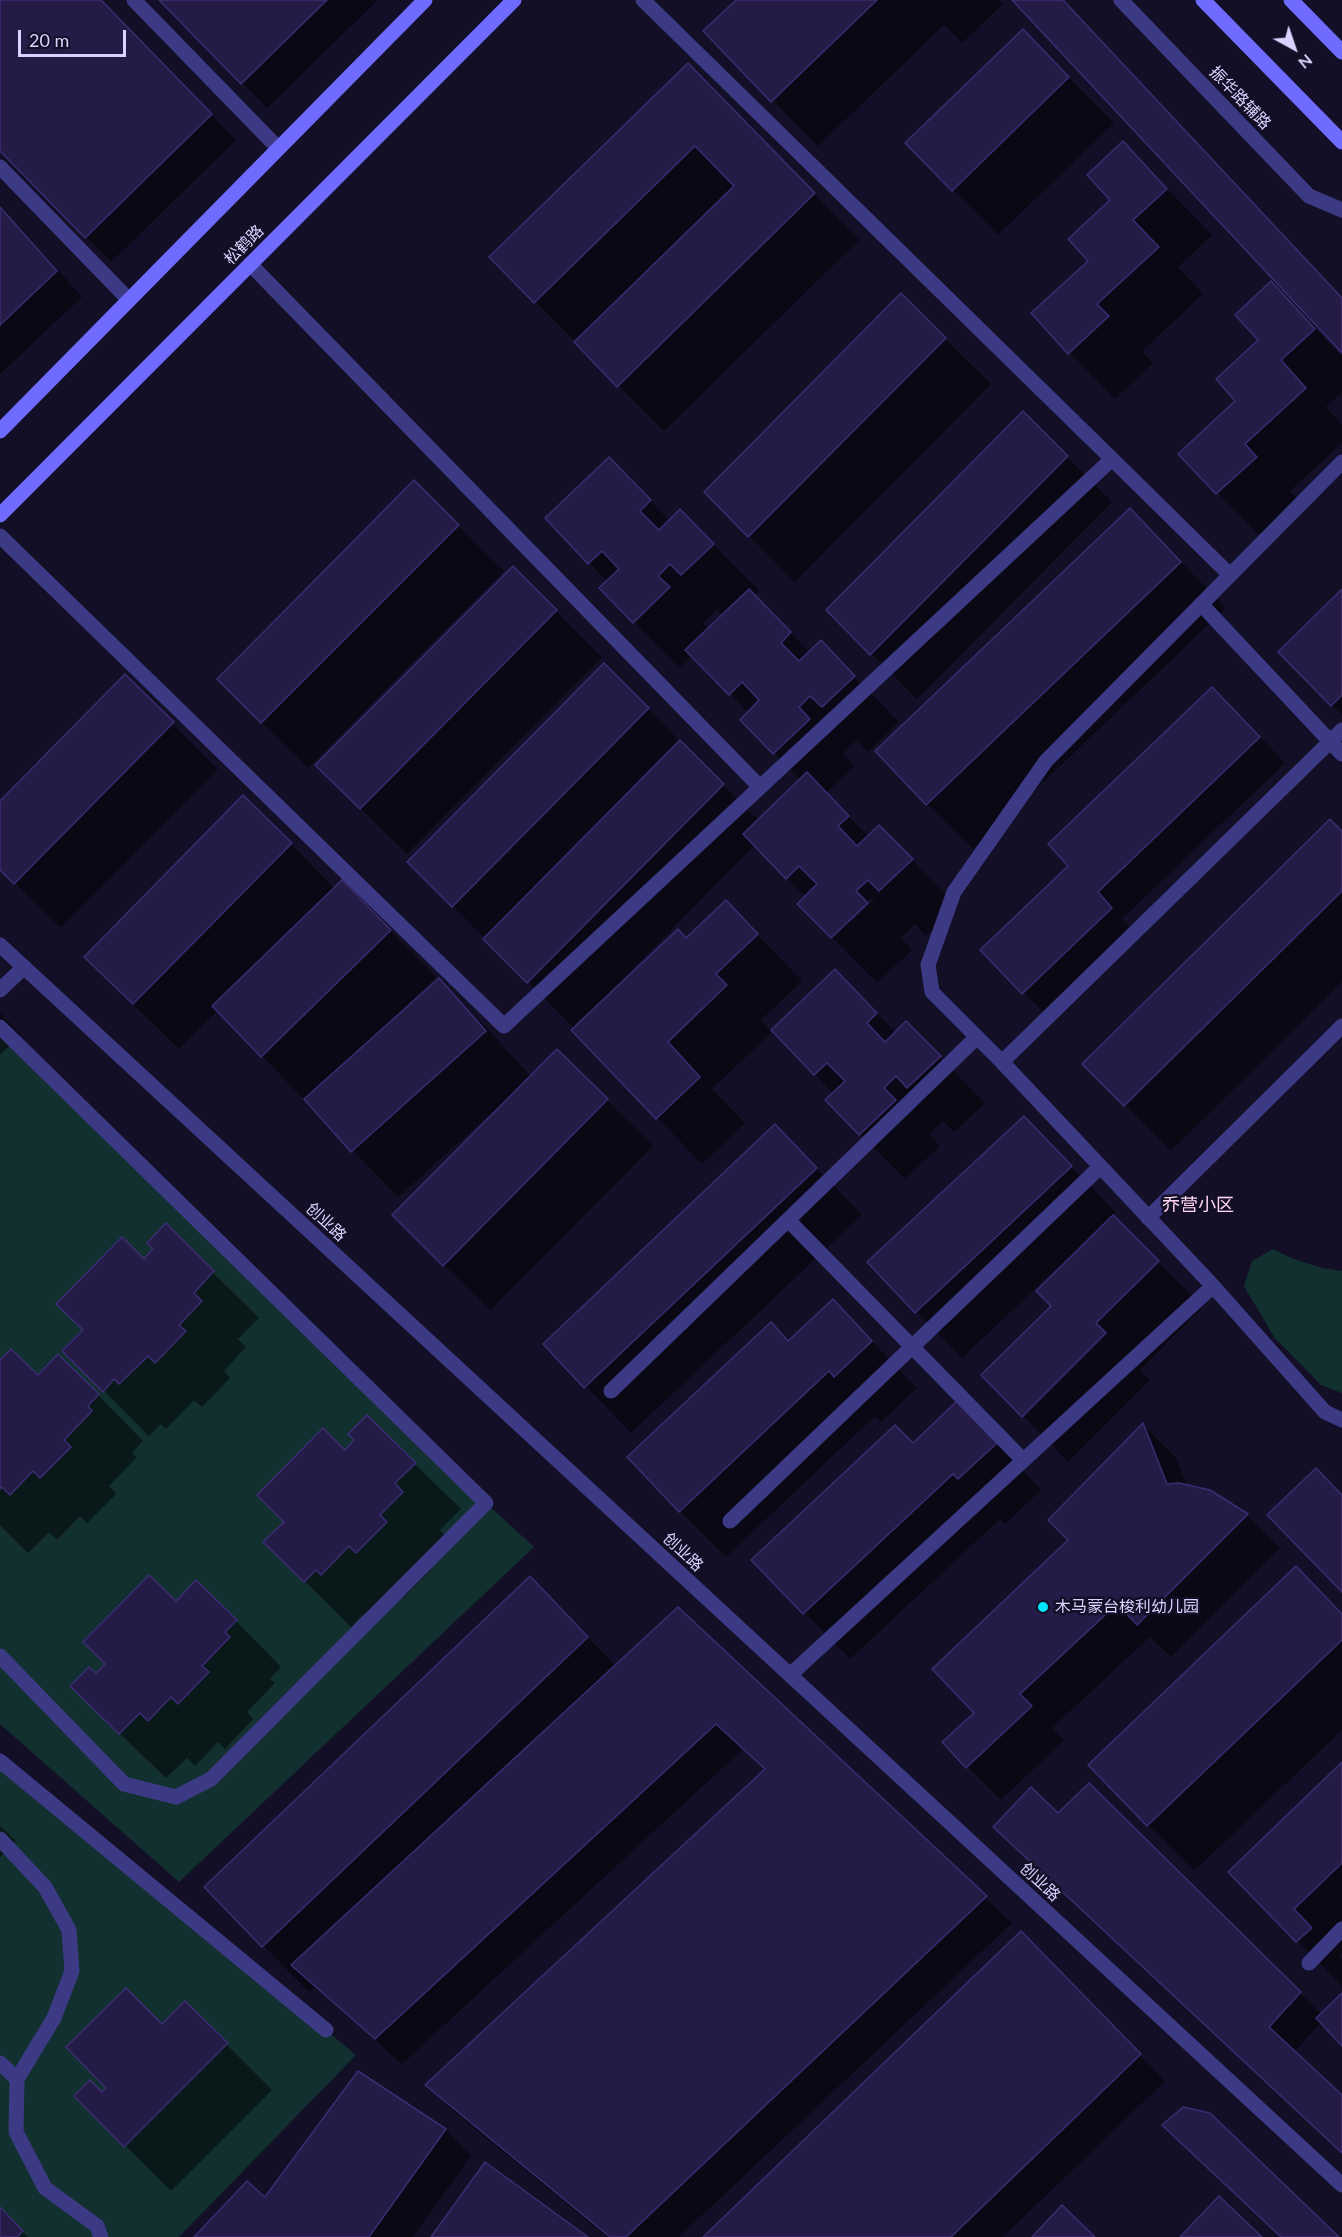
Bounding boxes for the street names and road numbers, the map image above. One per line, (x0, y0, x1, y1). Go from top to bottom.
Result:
street label: 振华路辅路 (1205, 63, 1275, 133)
street label: 松鹤路 (220, 221, 268, 269)
street label: 创业路 (302, 1199, 350, 1245)
street label: 创业路 (659, 1529, 707, 1575)
street label: 创业路 (1016, 1859, 1064, 1905)

